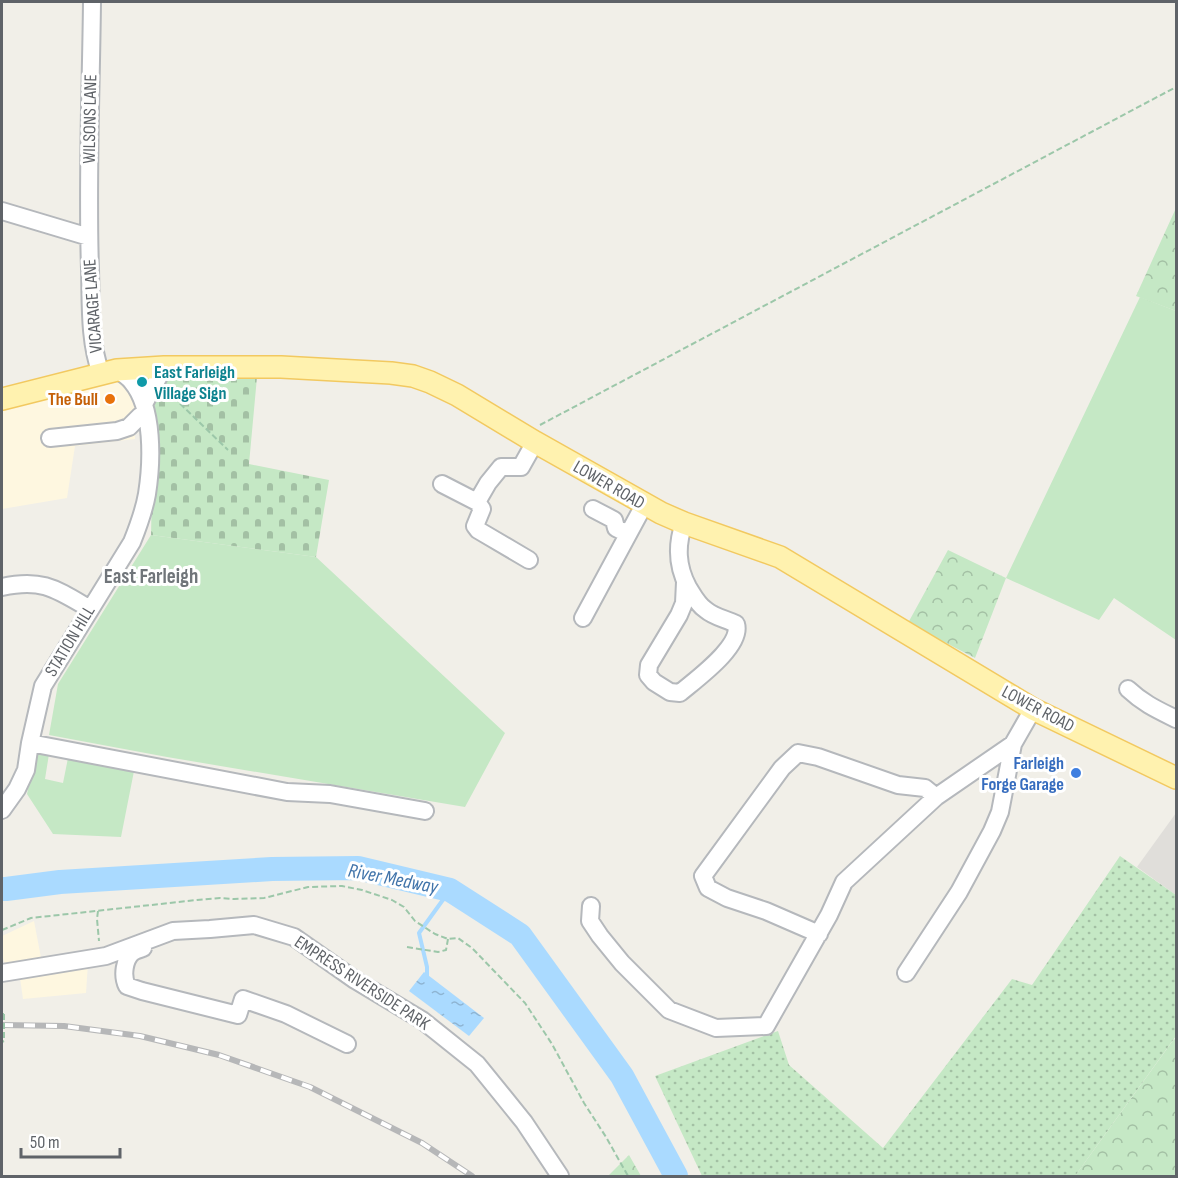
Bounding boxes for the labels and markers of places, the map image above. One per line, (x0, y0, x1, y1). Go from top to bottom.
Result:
place label: East Farleigh Village Sign (154, 362, 235, 404)
marker: East Farleigh Village Sign (135, 375, 149, 389)
place label: The Bull (48, 389, 98, 410)
marker: The Bull (103, 392, 117, 406)
place label: Farleigh Forge Garage (981, 753, 1064, 795)
marker: Farleigh Forge Garage (1069, 766, 1083, 780)

